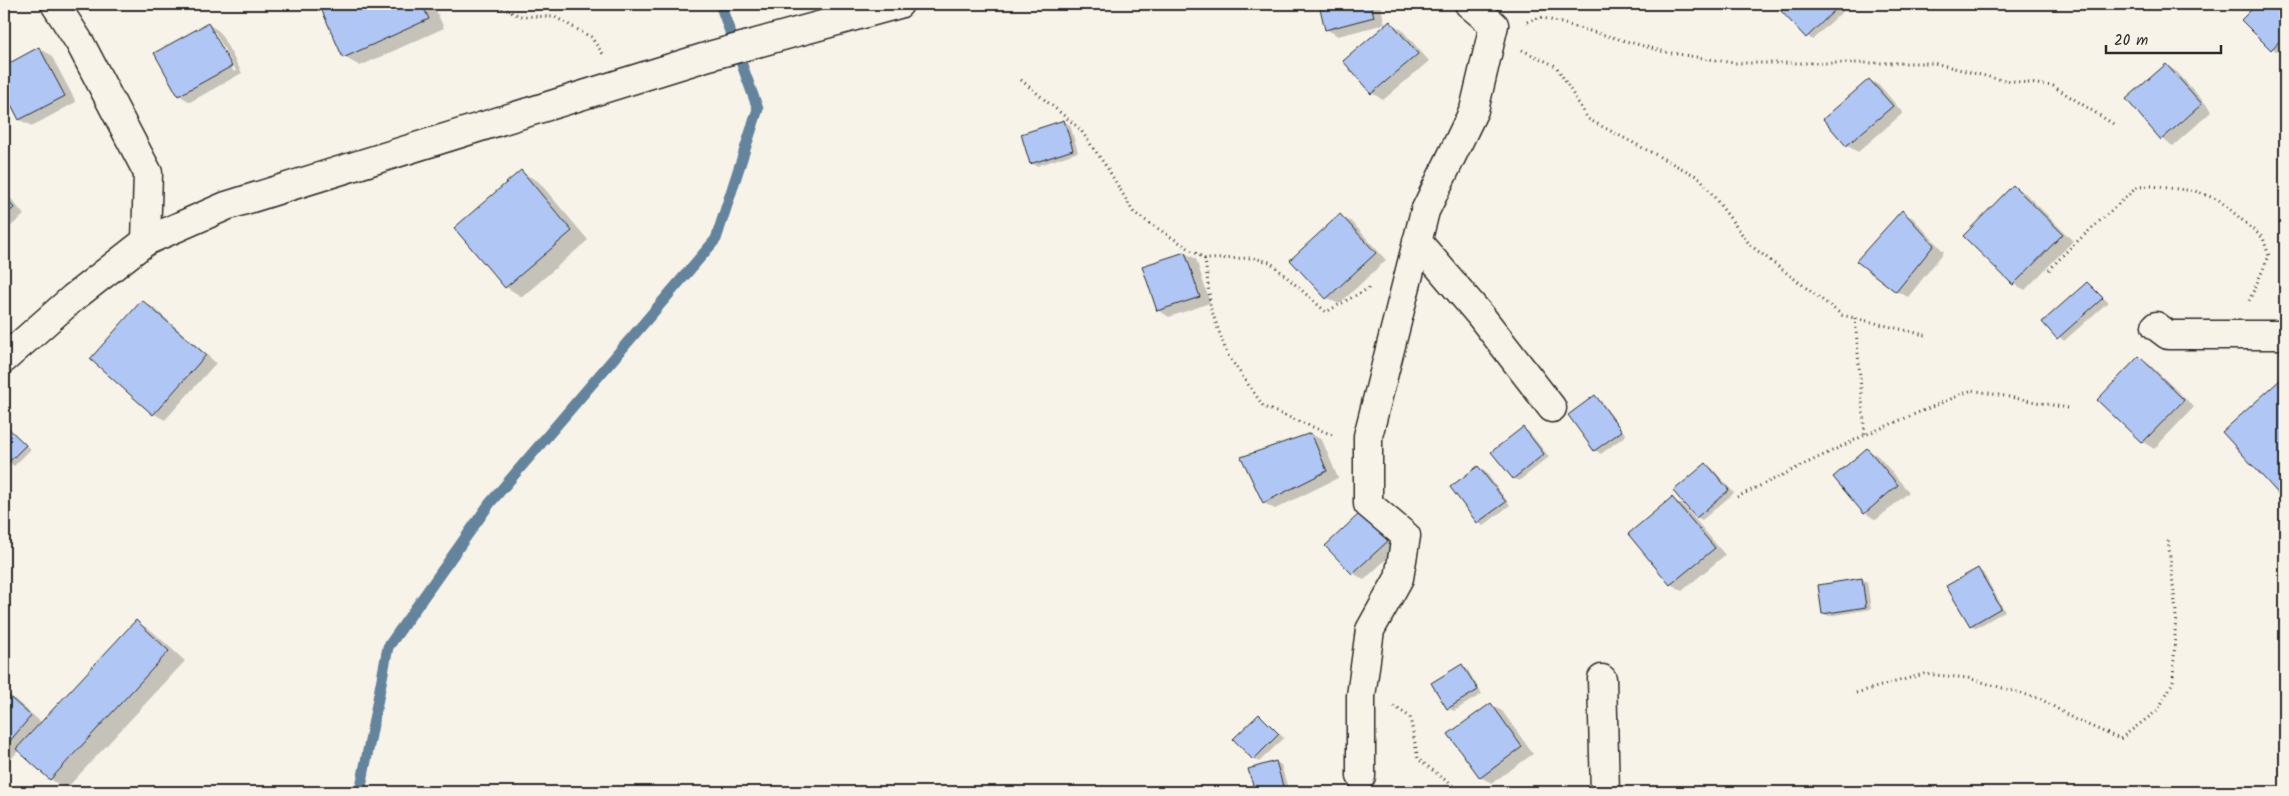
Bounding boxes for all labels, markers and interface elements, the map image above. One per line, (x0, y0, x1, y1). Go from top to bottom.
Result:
scale bar (2106, 22, 2222, 54)
text: 20 m (2114, 29, 2148, 53)

